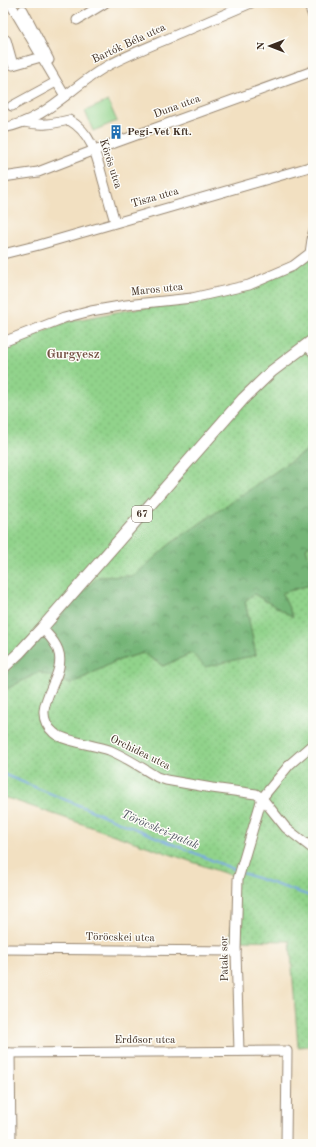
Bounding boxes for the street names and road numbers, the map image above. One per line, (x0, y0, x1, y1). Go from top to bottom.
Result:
street label: Bartók Béla utca (91, 22, 168, 66)
street label: Duna utca (152, 93, 202, 121)
street label: Körös utca (97, 138, 123, 191)
street label: Tisza utca (130, 186, 181, 210)
street label: Maros utca (130, 282, 184, 298)
road number: 67 (132, 506, 152, 522)
street label: Orchidea utca (108, 734, 172, 772)
street label: Töröcskei utca (85, 932, 155, 944)
street label: Patak sor (219, 936, 231, 982)
street label: Erdősor utca (114, 1035, 176, 1046)

